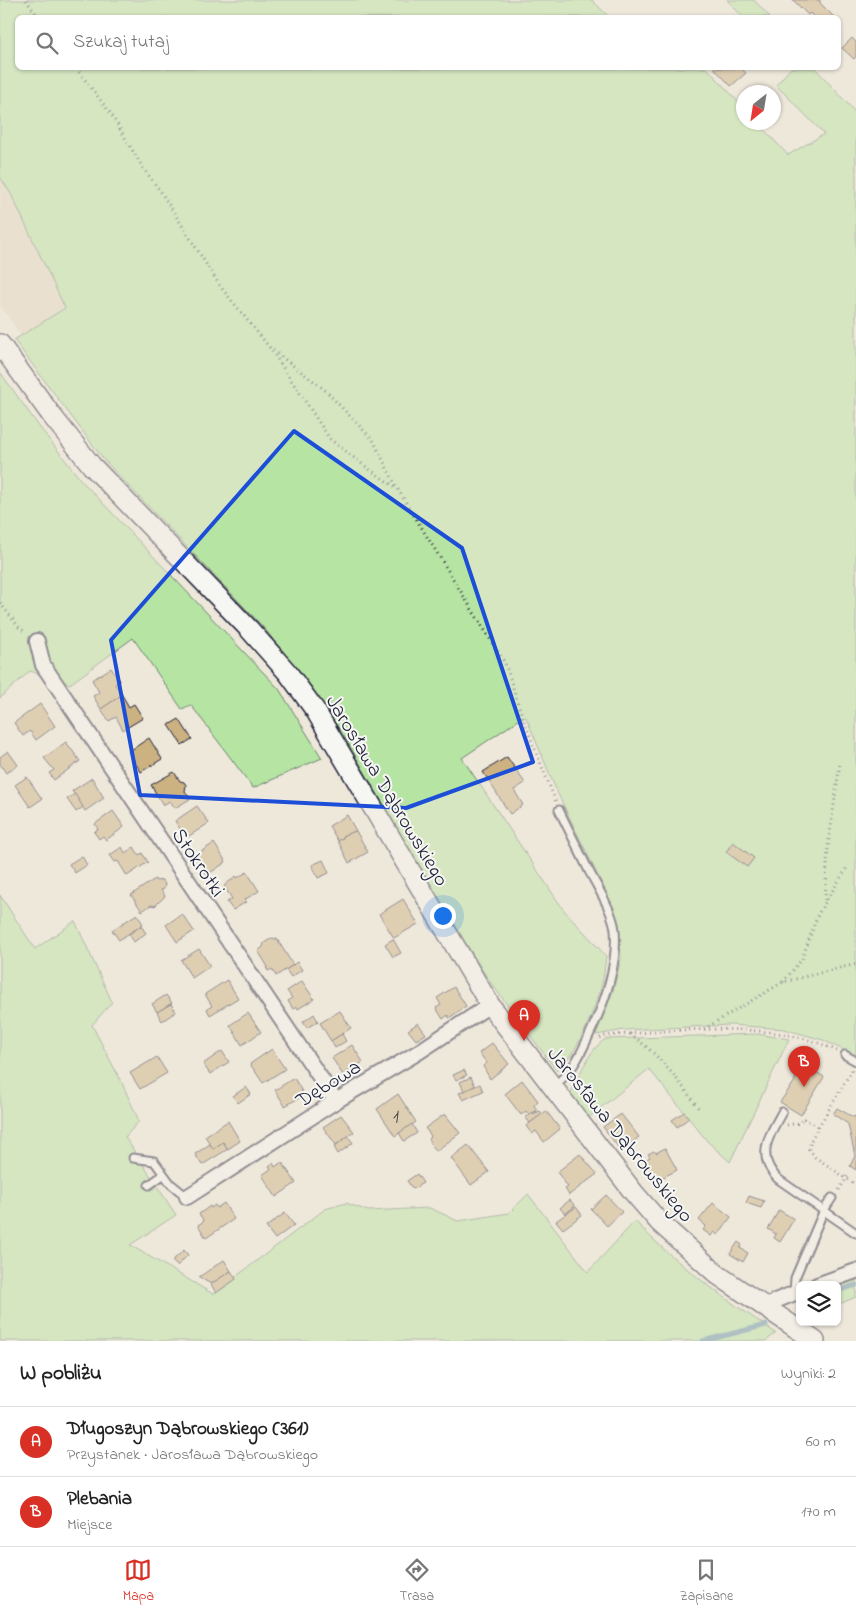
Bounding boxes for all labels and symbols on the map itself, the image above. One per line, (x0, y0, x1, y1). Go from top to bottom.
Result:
north arrow (736, 85, 781, 130)
street label: Jarosława Dąbrowskiego (315, 690, 455, 894)
street label: Stokrotki (163, 823, 231, 904)
your location (430, 903, 456, 929)
pin: A (508, 1000, 540, 1041)
street label: Jarosława Dąbrowskiego (537, 1041, 700, 1231)
pin: B (788, 1046, 820, 1087)
street label: Dębowa (290, 1053, 368, 1117)
house number: 1 (393, 1104, 399, 1131)

